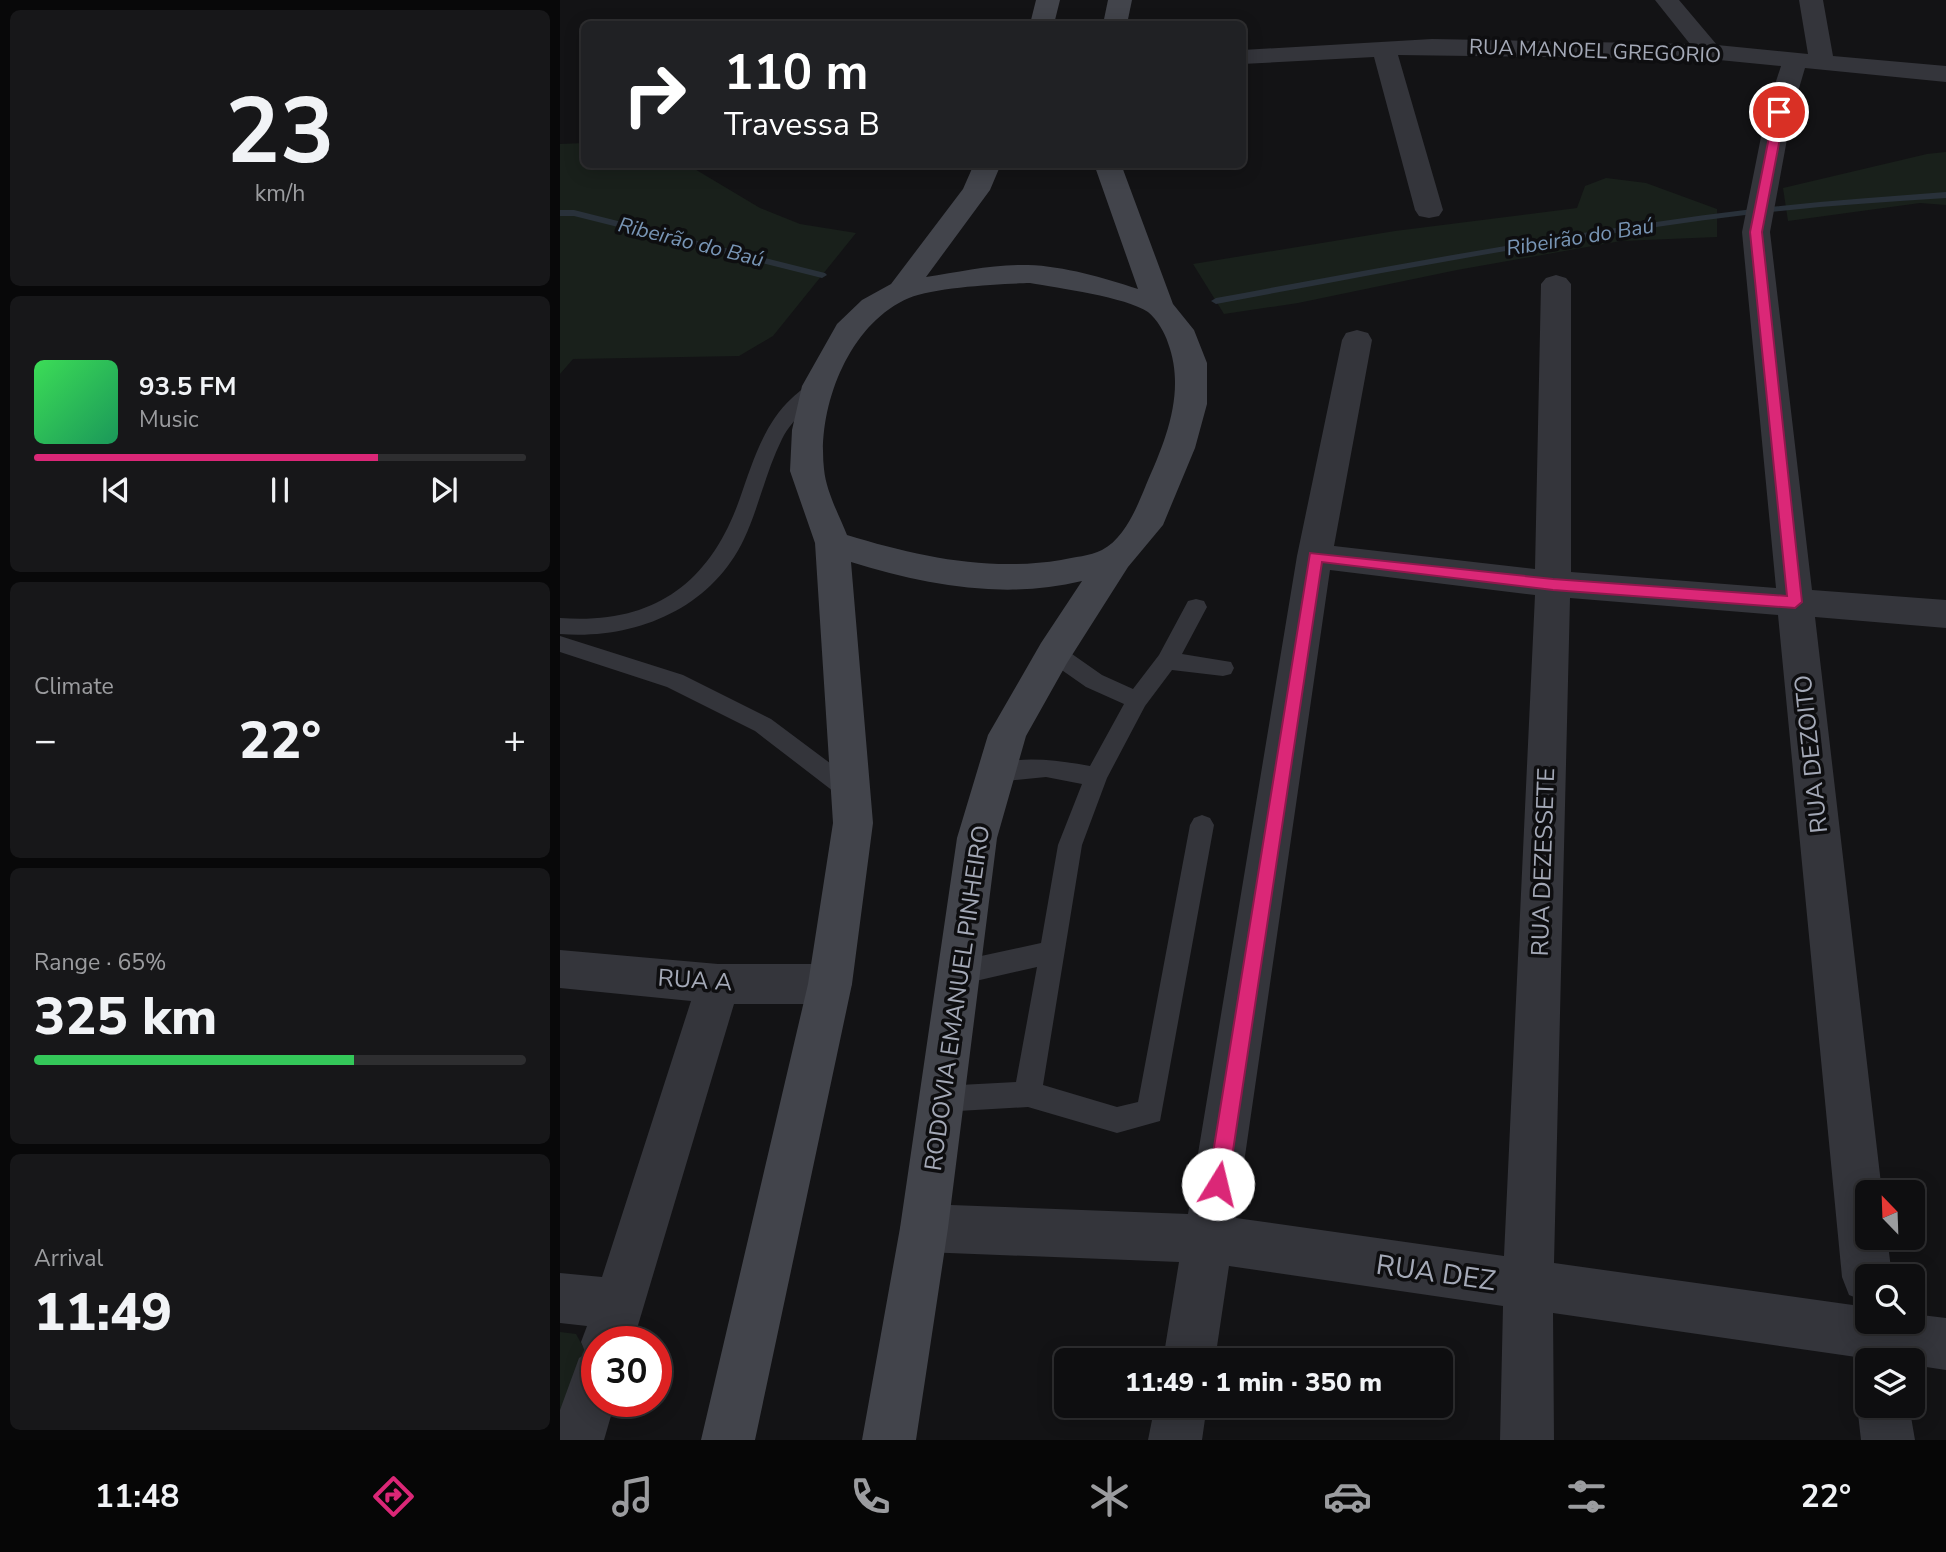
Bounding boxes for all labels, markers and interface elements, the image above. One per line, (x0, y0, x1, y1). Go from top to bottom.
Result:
street label: RUA MANOEL GREGORIO (1468, 33, 1722, 69)
text: 110 m (724, 39, 868, 106)
icon: right (609, 49, 700, 140)
text: 23 (225, 70, 335, 194)
pin (1749, 82, 1809, 142)
icon: arrive (1760, 93, 1798, 131)
text: Travessa B (724, 103, 880, 146)
text: km/h (255, 178, 305, 209)
water label: Ribeirão do Baú (615, 210, 767, 274)
water label: Ribeirão do Baú (1504, 211, 1656, 263)
text: 93.5 FM (139, 369, 236, 404)
text: Music (139, 404, 199, 435)
icon: previous (97, 471, 135, 509)
icon: pause (261, 471, 299, 509)
icon: next (425, 471, 463, 509)
text: Climate (34, 671, 114, 702)
street label: RUA DEZOITO (1787, 673, 1835, 835)
text: 22° (239, 705, 321, 776)
text: − (34, 715, 57, 766)
text: + (503, 715, 526, 766)
street label: RUA DEZESSETE (1524, 767, 1562, 957)
street label: RODOVIA EMANUEL PINHEIRO (917, 823, 997, 1173)
text: Range · 65% (34, 947, 166, 978)
street label: RUA A (657, 961, 734, 999)
text: 325 km (34, 981, 217, 1052)
position arrow (1181, 1147, 1255, 1221)
north arrow (1855, 1180, 1925, 1250)
map controls (1855, 1180, 1925, 1418)
text: Arrival (34, 1243, 103, 1274)
street label: RUA DEZ (1374, 1246, 1498, 1300)
button: search (1855, 1264, 1925, 1334)
text: 11:49 (34, 1277, 172, 1348)
speed limit sign: 30 (581, 1326, 672, 1417)
button: layers (1855, 1348, 1925, 1418)
text: 11:49 · 1 min · 350 m (1125, 1365, 1382, 1400)
icon: directions (369, 1472, 418, 1521)
icon: music (608, 1472, 657, 1521)
icon: phone (846, 1472, 895, 1521)
icon: climate (1085, 1472, 1134, 1521)
icon: car (1323, 1472, 1372, 1521)
icon: filters (1562, 1472, 1611, 1521)
text: 11:48 (95, 1475, 180, 1518)
text: 22° (1801, 1475, 1851, 1518)

